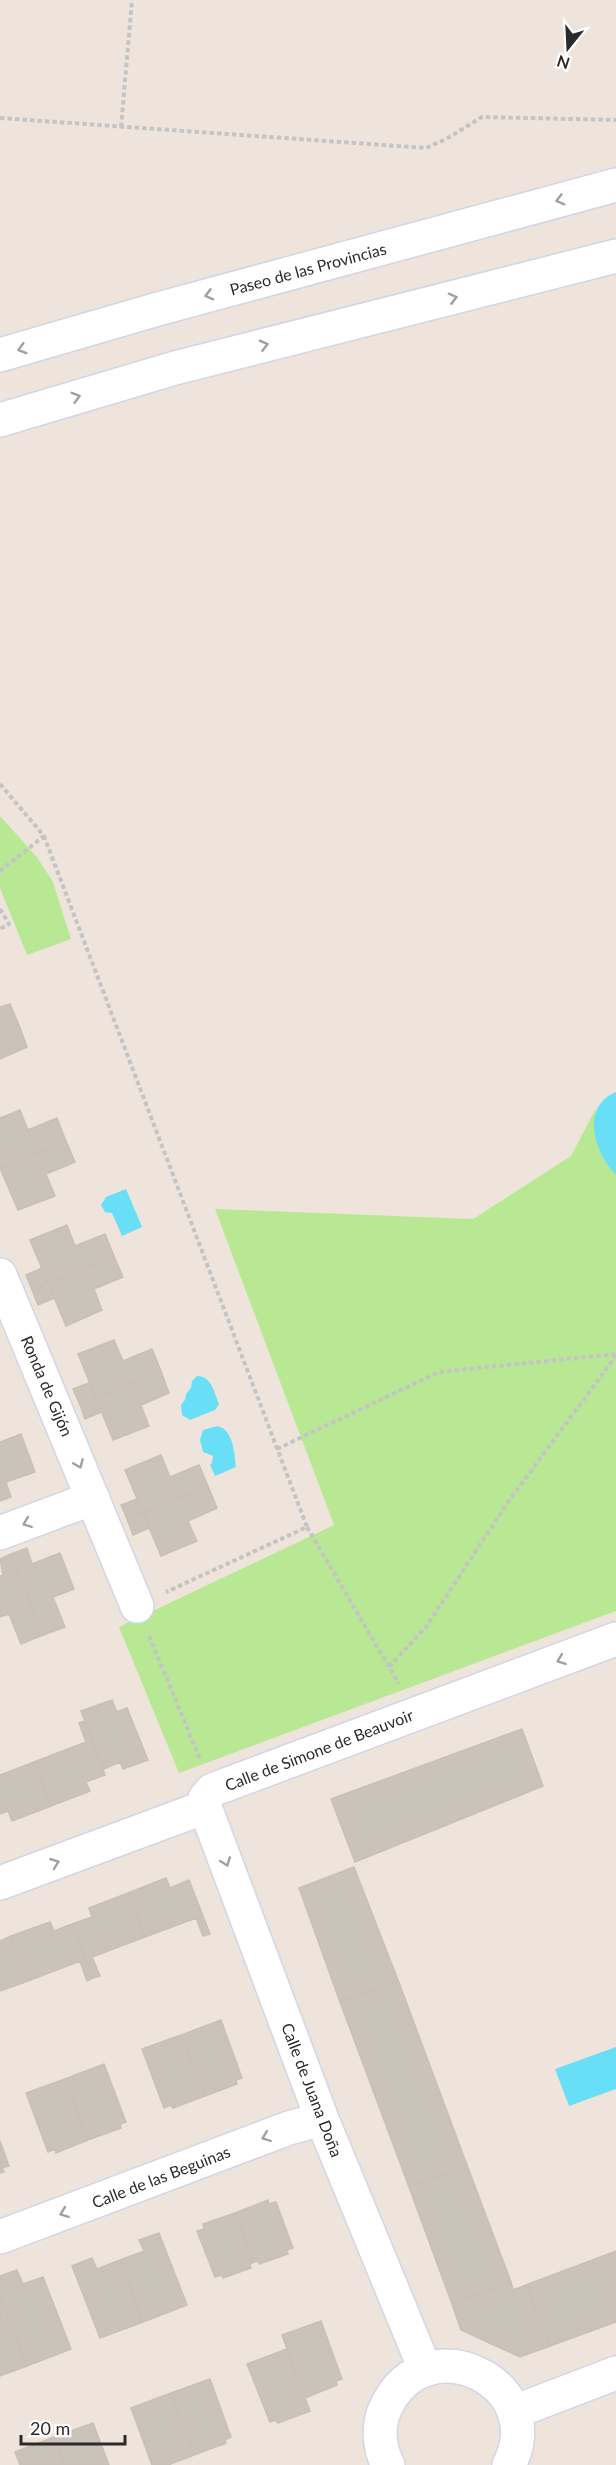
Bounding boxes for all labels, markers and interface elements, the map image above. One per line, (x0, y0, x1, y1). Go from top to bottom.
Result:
north arrow (538, 18, 598, 78)
text: N (554, 52, 572, 74)
one-way arrow (555, 193, 565, 205)
street label: Paseo de las Provincias (228, 238, 388, 299)
one-way arrow (204, 288, 215, 300)
one-way arrow (448, 292, 458, 305)
one-way arrow (259, 340, 269, 353)
one-way arrow (17, 342, 28, 354)
one-way arrow (70, 392, 81, 404)
street label: Ronda de Gijón (18, 1333, 77, 1439)
one-way arrow (72, 1458, 84, 1469)
one-way arrow (22, 1516, 33, 1528)
one-way arrow (556, 1652, 567, 1665)
street label: Calle de Simone de Beauvoir (222, 1705, 416, 1794)
one-way arrow (218, 1856, 231, 1867)
one-way arrow (49, 1858, 60, 1870)
street label: Calle de Juana Doña (278, 2020, 347, 2160)
one-way arrow (262, 2130, 273, 2142)
street label: Calle de las Beguinas (89, 2141, 233, 2212)
one-way arrow (60, 2206, 71, 2218)
scale bar (21, 2408, 124, 2446)
text: 20 m (30, 2417, 70, 2439)

